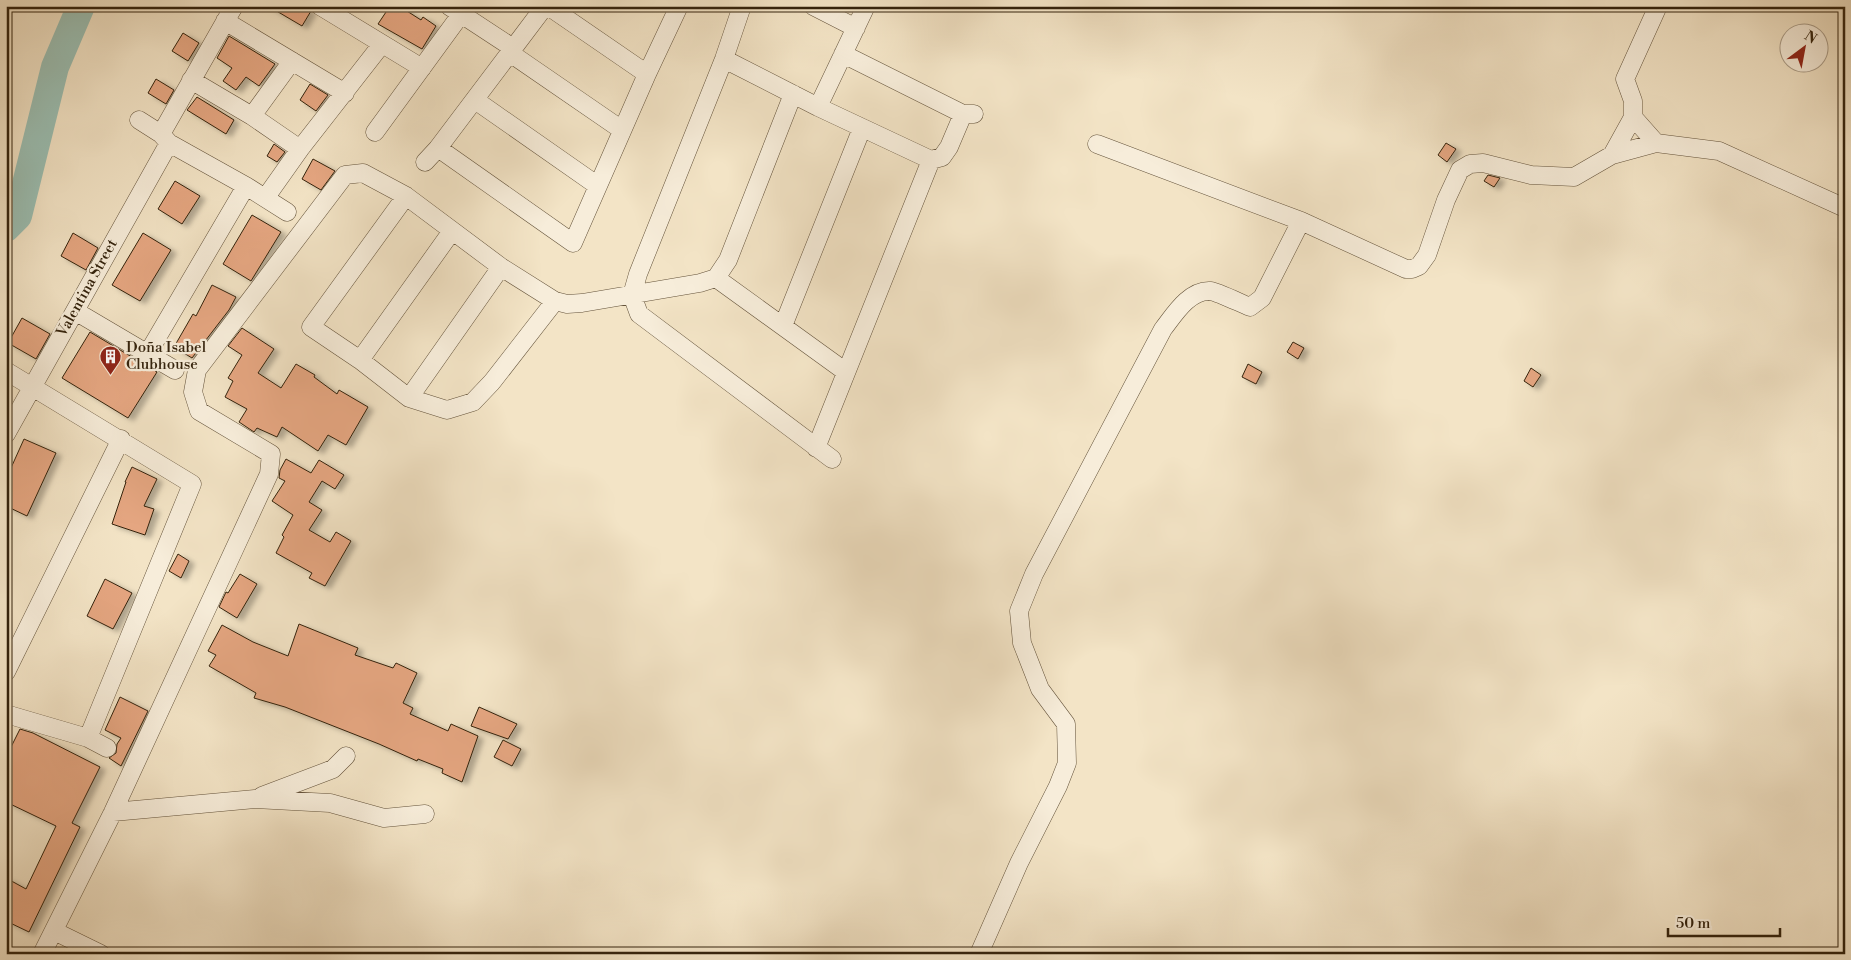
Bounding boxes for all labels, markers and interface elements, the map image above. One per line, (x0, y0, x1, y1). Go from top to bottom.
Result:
north arrow (1778, 22, 1828, 72)
text: N (1801, 27, 1820, 48)
street label: Valentina Street (52, 235, 122, 341)
place label: Doña Isabel Clubhouse (126, 338, 207, 374)
building icon: Doña Isabel Clubhouse (98, 344, 122, 375)
scale bar (1668, 905, 1781, 937)
text: 50 m (1676, 914, 1710, 933)

